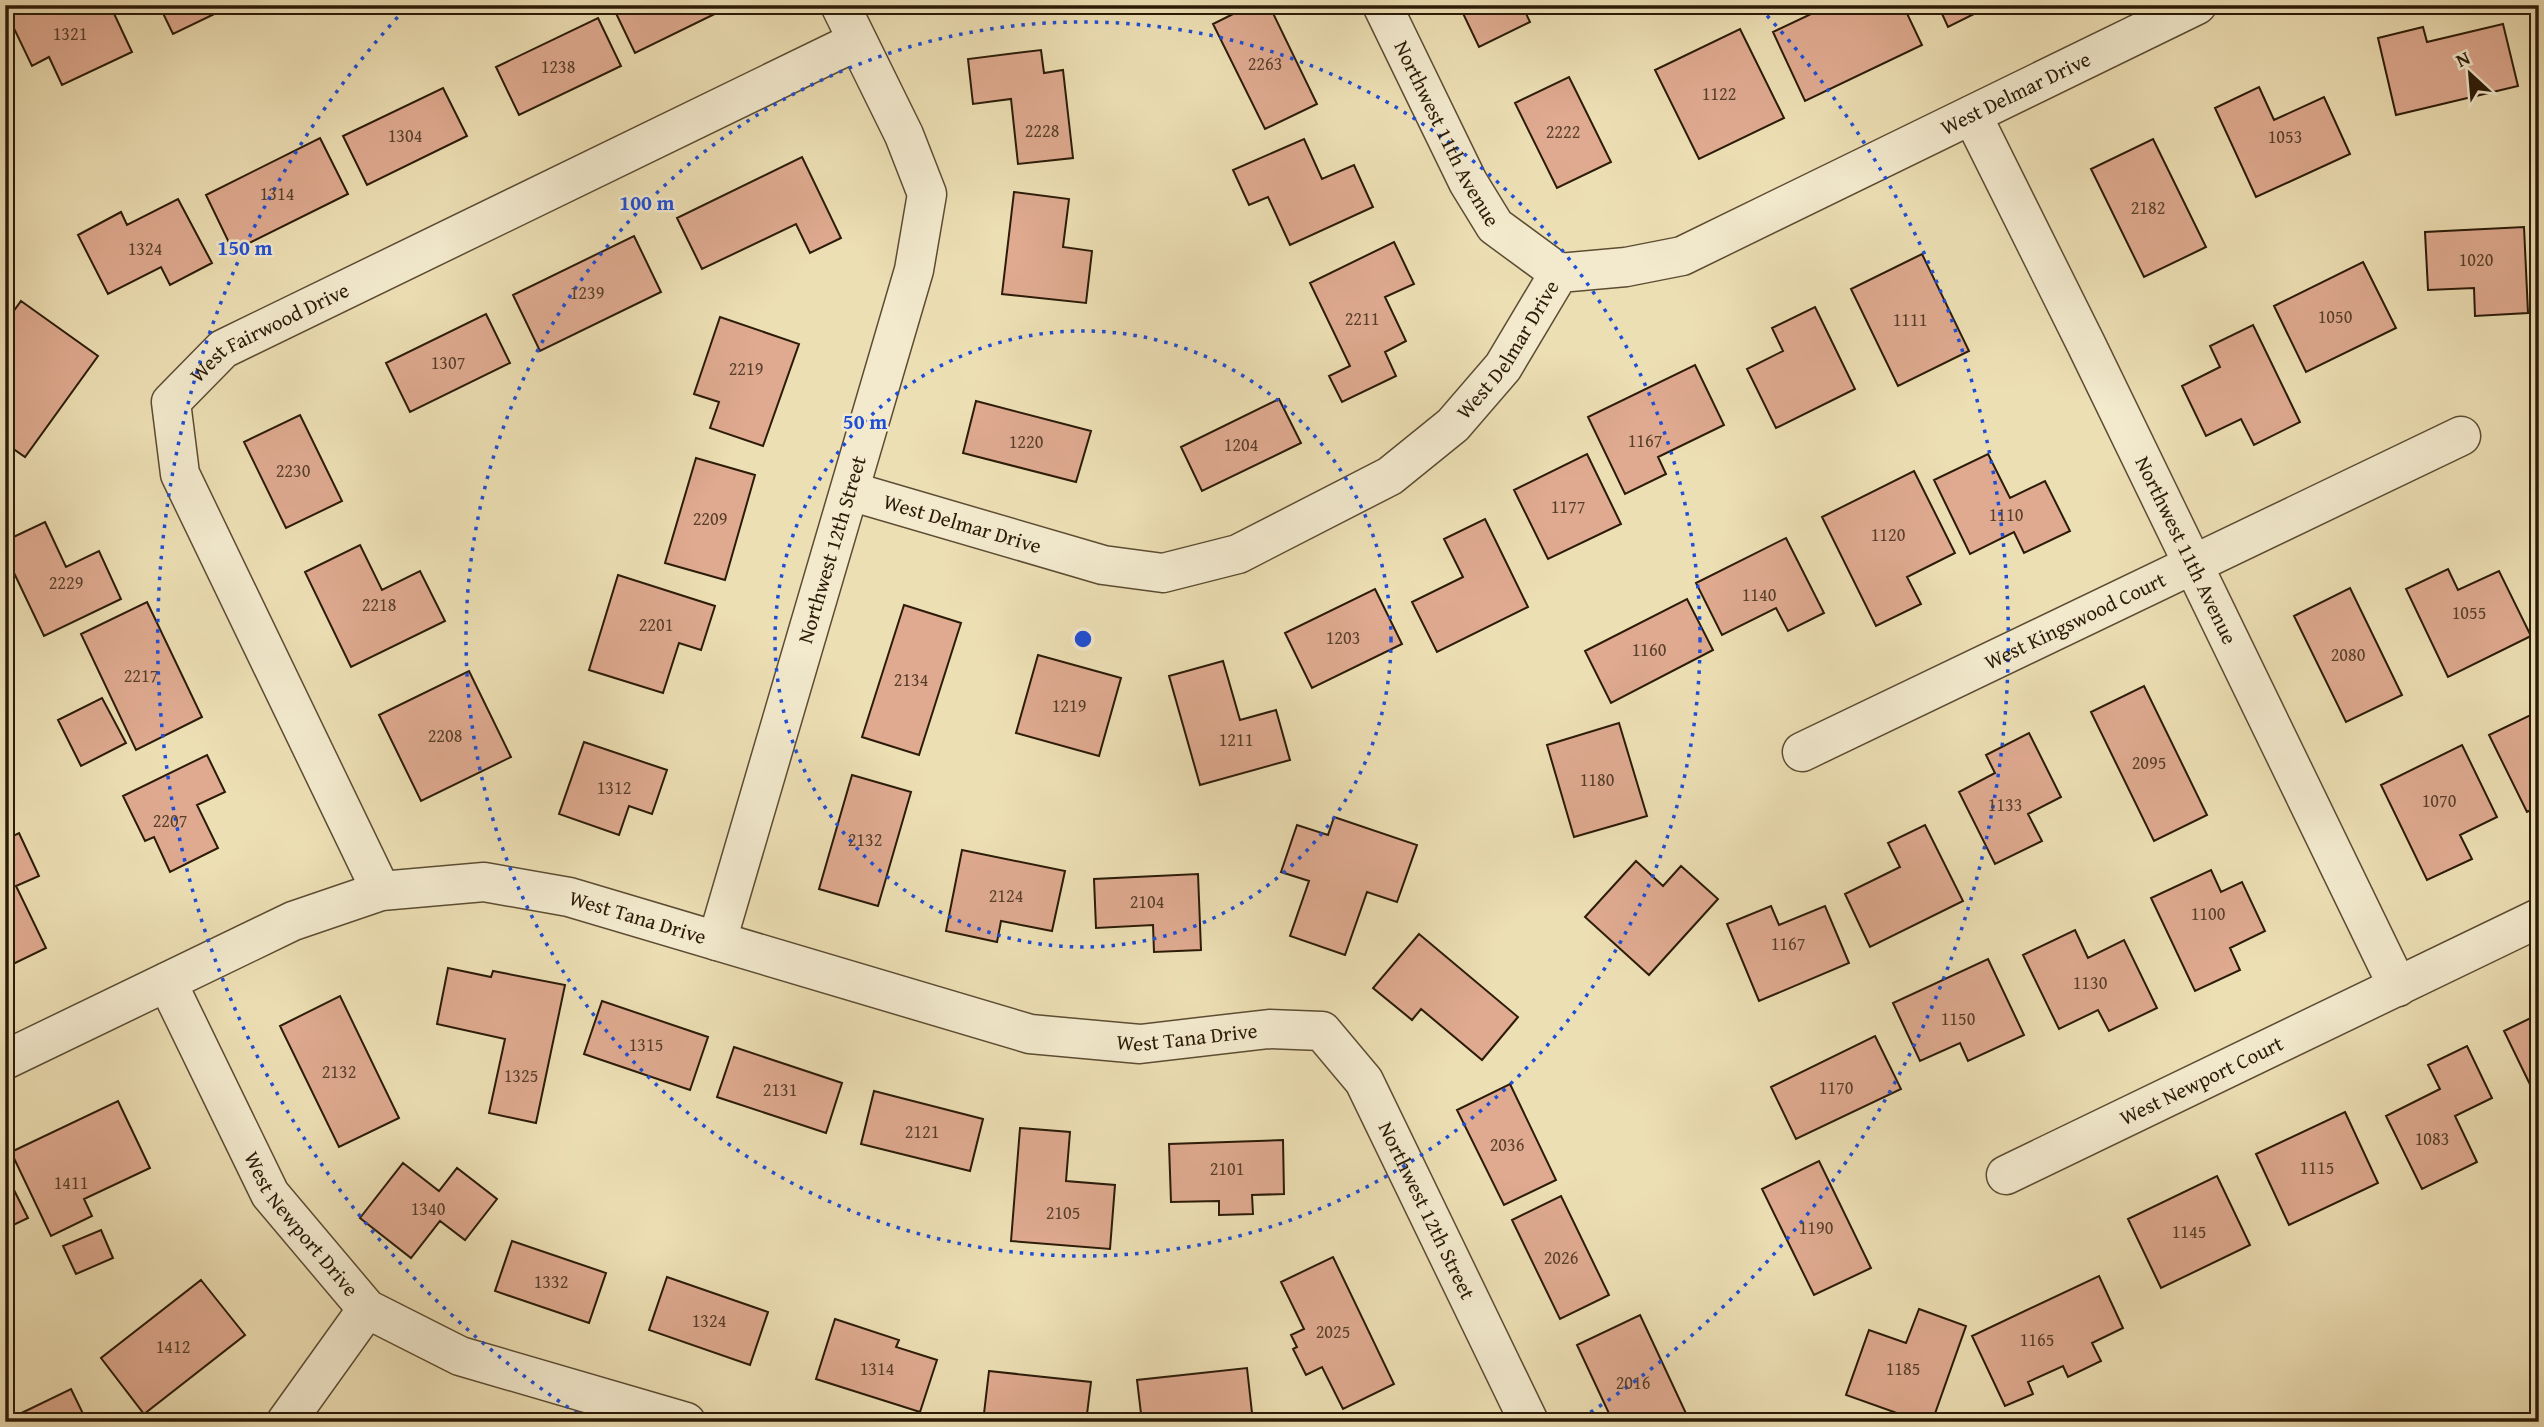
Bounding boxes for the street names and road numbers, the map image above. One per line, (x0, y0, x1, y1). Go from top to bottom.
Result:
street label: Northwest 11th Avenue (1386, 35, 1508, 233)
street label: West Delmar Drive (1935, 43, 2096, 143)
street label: West Fairwood Drive (182, 274, 354, 389)
street label: West Delmar Drive (1449, 274, 1566, 426)
street label: Northwest 12th Street (789, 451, 874, 647)
street label: Northwest 11th Avenue (2128, 451, 2245, 649)
street label: West Delmar Drive (880, 486, 1045, 561)
street label: West Kingswood Court (1979, 564, 2171, 677)
street label: West Tana Drive (565, 882, 710, 952)
street label: West Tana Drive (1115, 1014, 1259, 1059)
street label: West Newport Court (2114, 1027, 2289, 1133)
street label: Northwest 12th Street (1371, 1116, 1484, 1305)
street label: West Newport Drive (237, 1146, 366, 1303)

